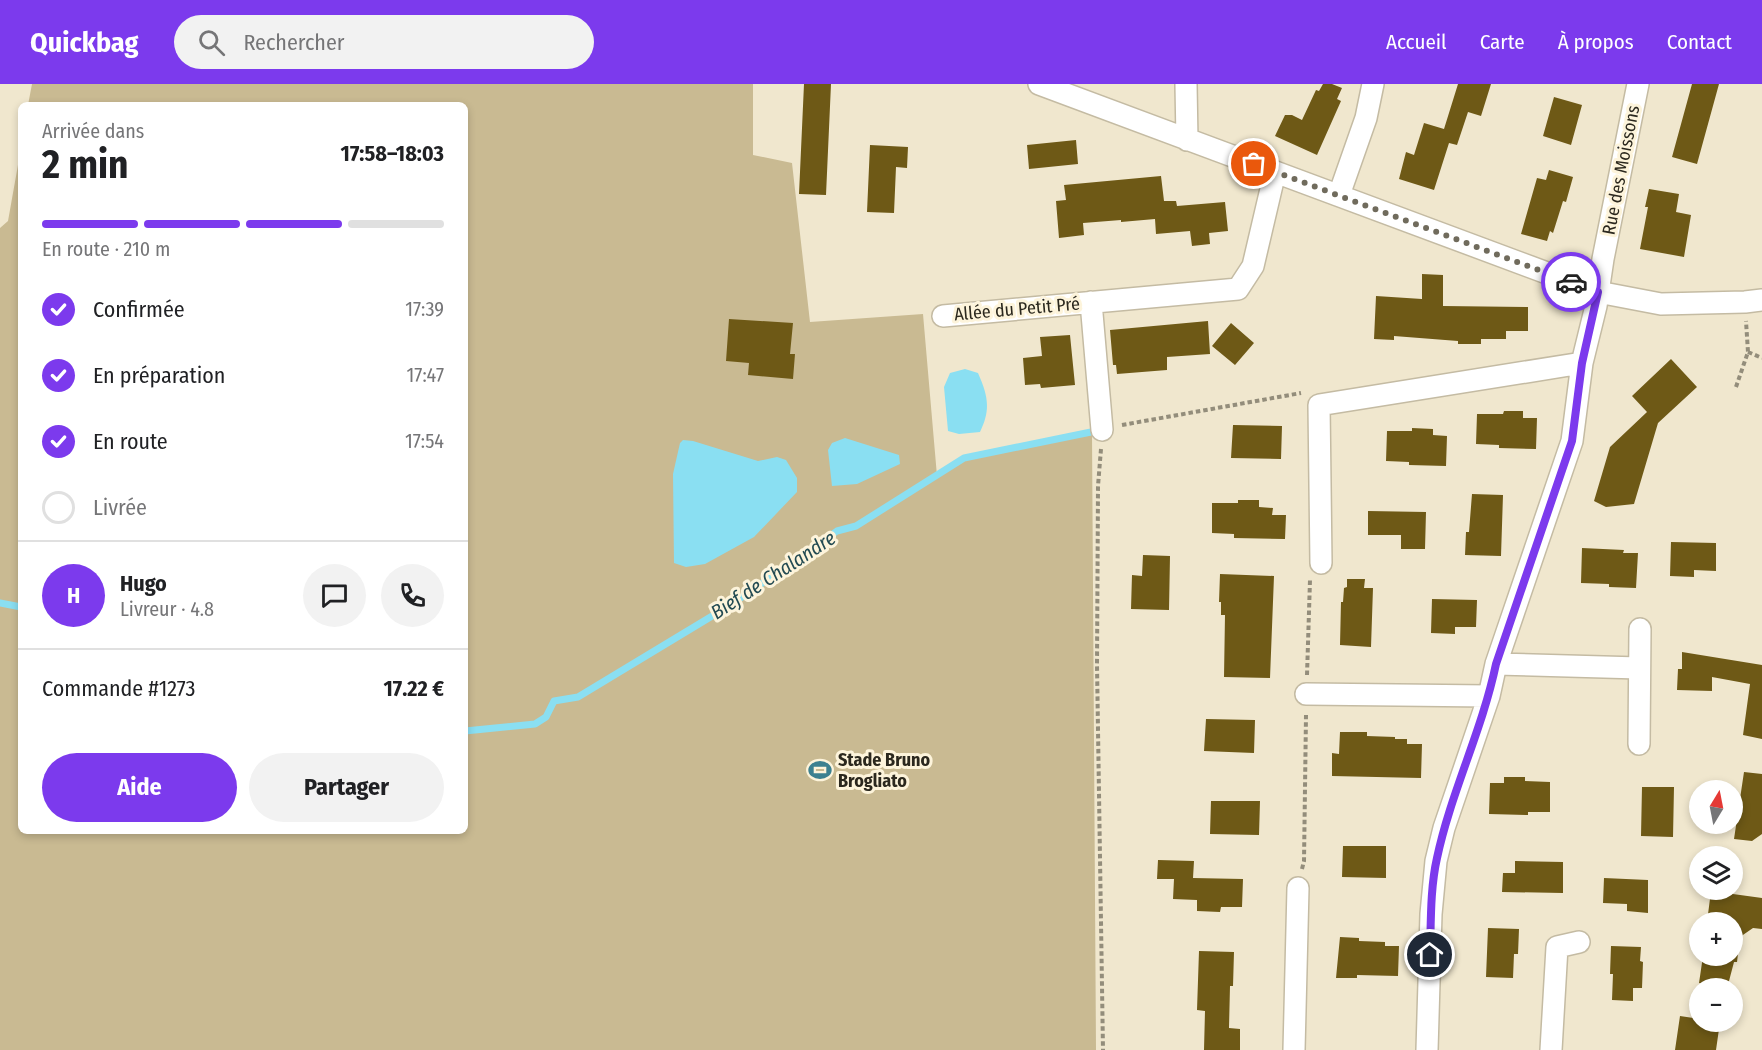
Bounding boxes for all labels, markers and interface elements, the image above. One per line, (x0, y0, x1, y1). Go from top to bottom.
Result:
search box (174, 15, 594, 69)
text: Quickbag (30, 26, 138, 59)
icon: search (195, 26, 228, 59)
text: Rechercher (243, 29, 344, 56)
text: Accueil (1386, 29, 1447, 55)
text: Carte (1480, 29, 1525, 55)
text: À propos (1558, 29, 1634, 55)
text: Contact (1667, 29, 1732, 55)
street label: Rue des Moissons (1598, 103, 1644, 237)
text: Arrivée dans (42, 119, 144, 143)
pin (1228, 138, 1279, 189)
text: 17:58–18:03 (341, 140, 444, 167)
text: 2 min (42, 142, 128, 188)
icon: bag (1237, 147, 1270, 180)
text: En route · 210 m (42, 237, 170, 261)
courier (1541, 252, 1601, 312)
icon: car (1555, 266, 1588, 299)
icon: check (42, 293, 75, 326)
street label: Allée du Petit Pré (953, 293, 1081, 325)
text: Confirmée (93, 296, 185, 323)
text: 17:39 (405, 297, 444, 321)
icon: check (42, 359, 75, 392)
text: En préparation (93, 362, 225, 389)
text: 17:47 (407, 363, 444, 387)
icon: check (42, 425, 75, 458)
text: En route (93, 428, 168, 455)
text: 17:54 (405, 429, 444, 453)
text: Livrée (93, 494, 147, 521)
water label: Bief de Chalandre (706, 525, 840, 624)
button: chat (303, 564, 366, 627)
button: phone (381, 564, 444, 627)
text: Hugo (120, 570, 167, 597)
text: H (67, 582, 80, 609)
text: Livreur · 4.8 (120, 597, 214, 621)
text: Commande #1273 (42, 675, 196, 702)
text: 17.22 € (384, 675, 444, 702)
place label: Stade Bruno Brogliato (838, 749, 931, 792)
button: Aide (42, 753, 237, 822)
button: Partager (249, 753, 444, 822)
sports icon: Stade Bruno Brogliato (807, 757, 833, 783)
north arrow (1689, 780, 1743, 834)
map controls (1689, 780, 1743, 1032)
button: layers (1689, 846, 1743, 900)
button: + (1689, 912, 1743, 966)
pin (1404, 929, 1455, 980)
icon: home (1413, 938, 1446, 971)
button: − (1689, 978, 1743, 1032)

